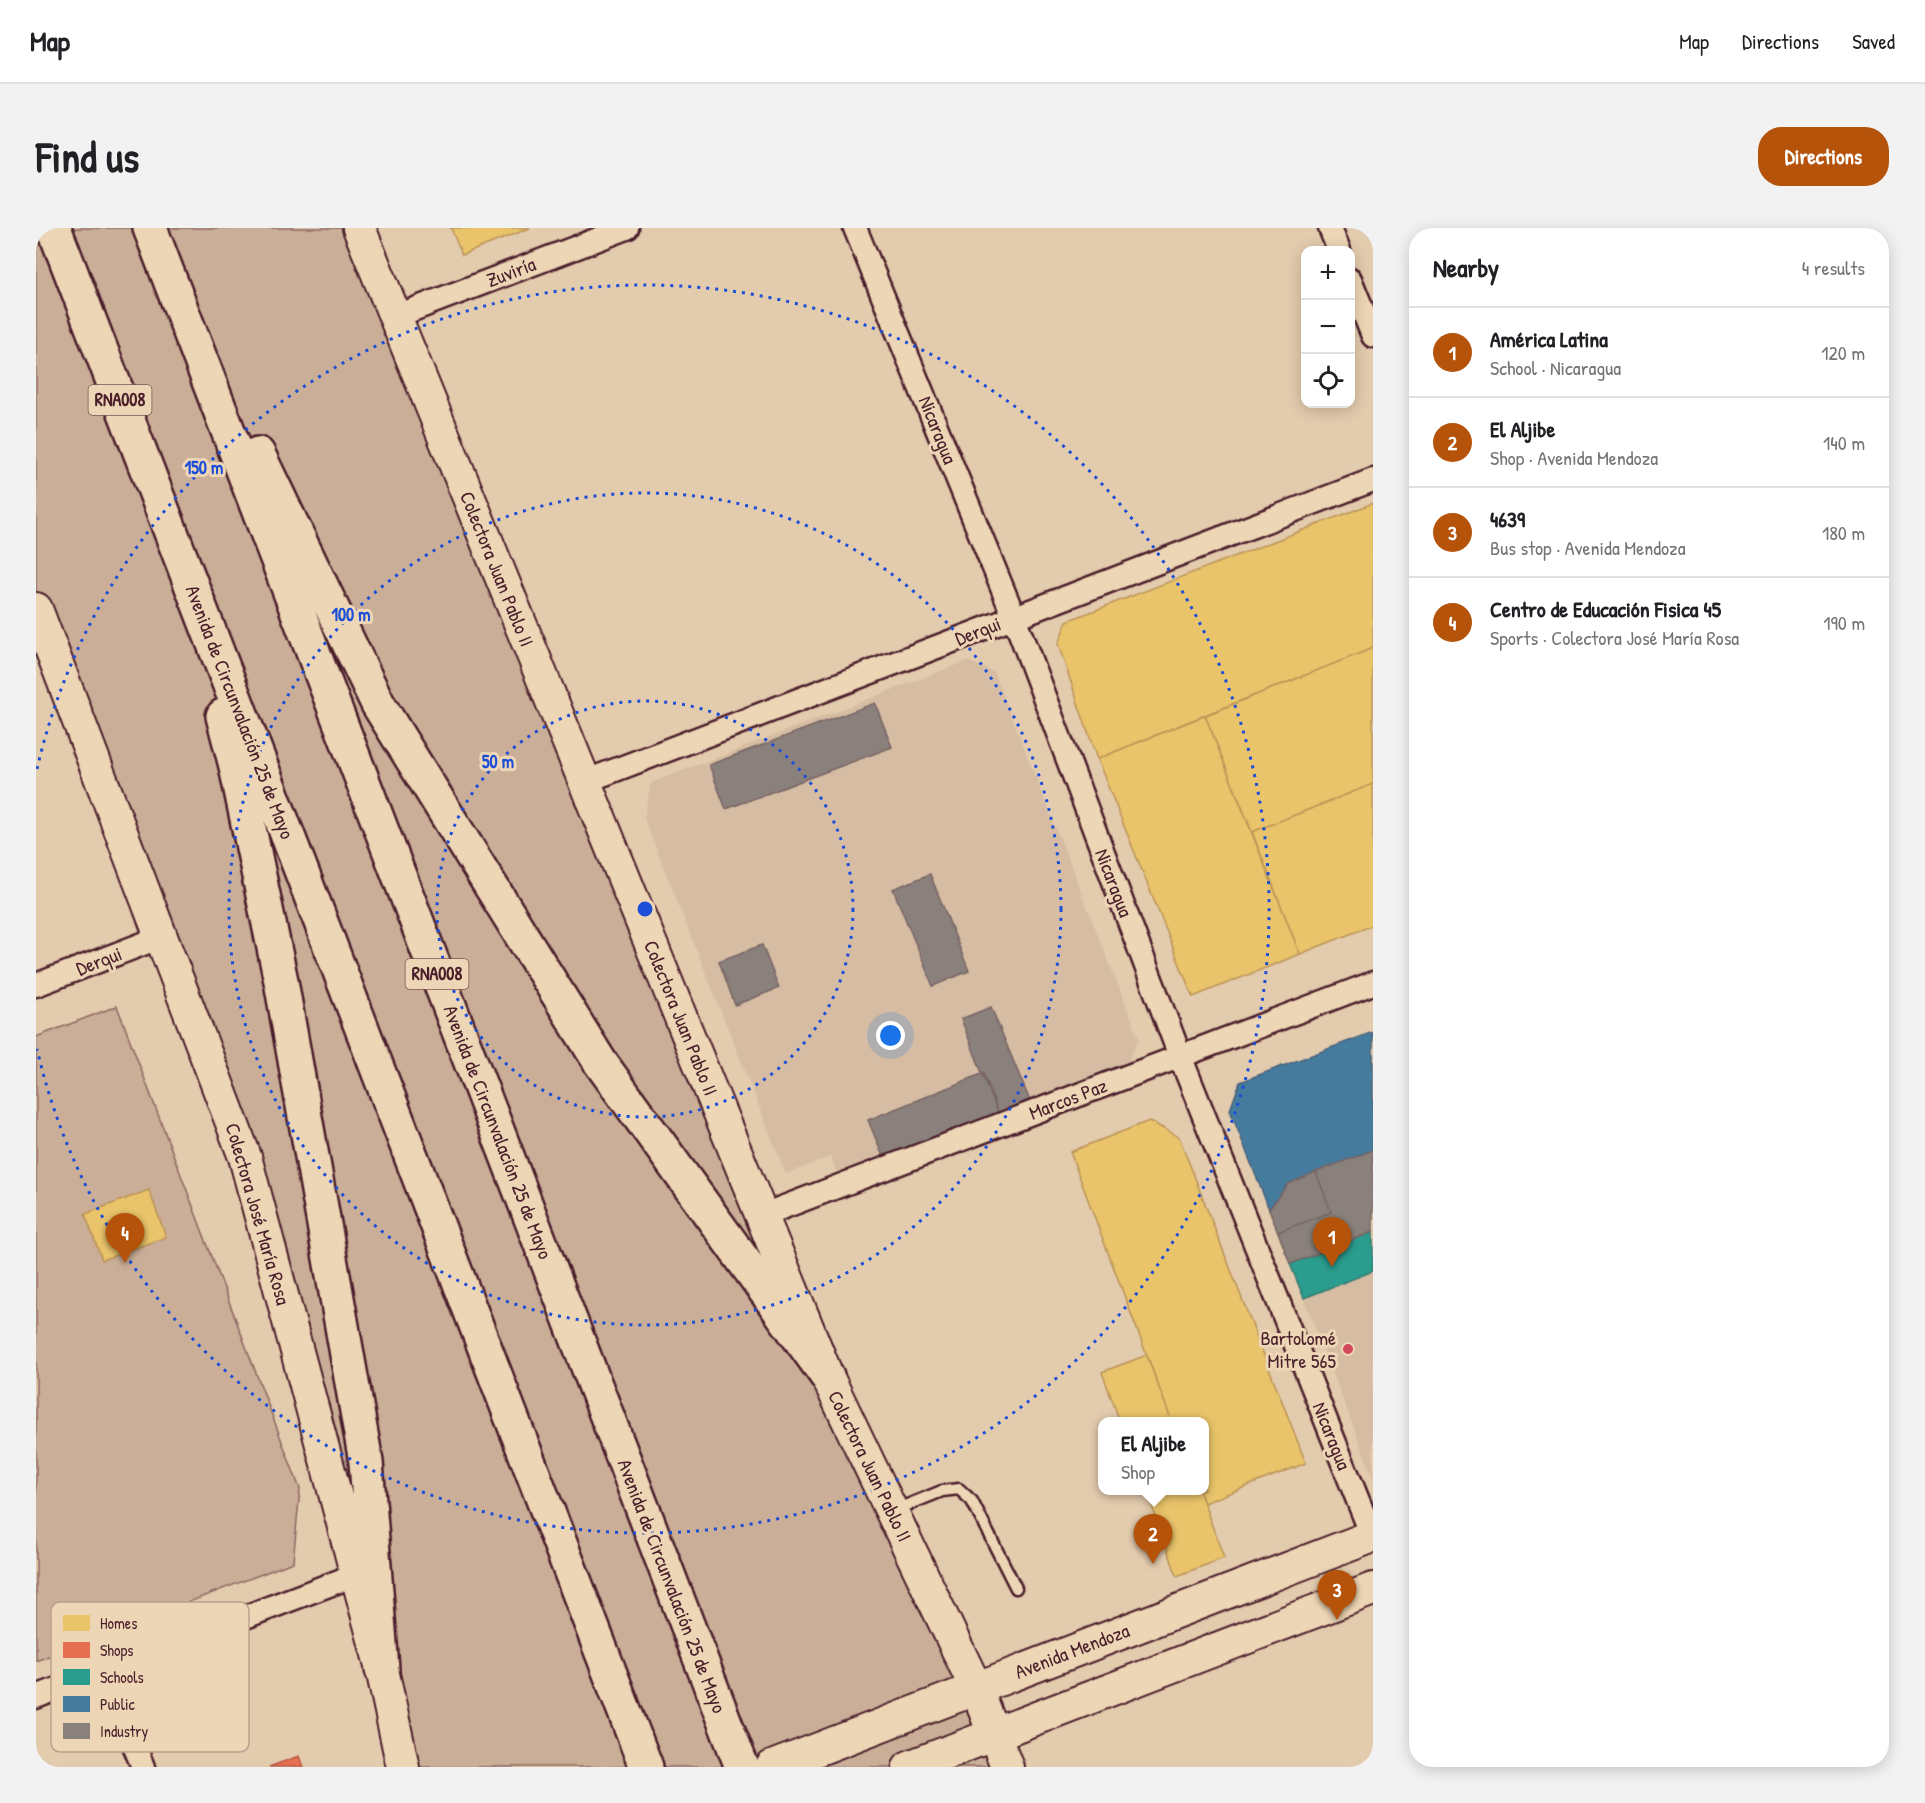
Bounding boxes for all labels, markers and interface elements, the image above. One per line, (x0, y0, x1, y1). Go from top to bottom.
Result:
text: Map (30, 22, 70, 60)
text: Map (1679, 27, 1709, 56)
text: Directions (1742, 27, 1819, 56)
text: Saved (1852, 27, 1895, 56)
button: Directions (1758, 127, 1889, 186)
text: Find us (36, 128, 139, 185)
map controls (1301, 246, 1355, 408)
button: + (1301, 246, 1355, 300)
street label: Zuviría (482, 250, 539, 293)
text: Nearby (1433, 250, 1499, 285)
text: 4 results (1802, 254, 1865, 281)
button: − (1301, 300, 1355, 354)
text: América Latina (1490, 324, 1608, 354)
text: 1 (1449, 339, 1456, 366)
text: 120 m (1821, 339, 1865, 366)
button: locate (1301, 354, 1355, 408)
text: School · Nicaragua (1490, 354, 1621, 381)
road number: RNA008 (88, 385, 152, 415)
street label: Nicaragua (913, 392, 964, 468)
text: El Aljibe (1490, 414, 1555, 444)
text: 2 (1448, 429, 1457, 456)
text: 140 m (1823, 429, 1865, 456)
text: Shop · Avenida Mendoza (1490, 444, 1658, 471)
text: 150 m (185, 455, 223, 480)
street label: Colectora Juan Pablo II (454, 487, 541, 650)
text: 4639 (1490, 504, 1525, 534)
text: 3 (1448, 519, 1457, 546)
text: 180 m (1822, 519, 1865, 546)
text: Bus stop · Avenida Mendoza (1490, 534, 1685, 561)
street label: Avenida de Circunvalación 25 de Mayo (180, 581, 301, 843)
text: Centro de Educación Fisica 45 (1490, 594, 1721, 624)
text: 100 m (331, 602, 371, 627)
text: 4 (1449, 609, 1456, 636)
text: 190 m (1823, 609, 1865, 636)
street label: Derqui (951, 610, 1005, 652)
text: Sports · Colectora José María Rosa (1490, 624, 1739, 651)
text: 50 m (482, 749, 514, 774)
street label: Nicaragua (1089, 845, 1140, 921)
centre of rings (635, 899, 655, 919)
street label: Colectora Juan Pablo II (638, 936, 725, 1099)
street label: Derqui (72, 940, 126, 982)
road number: RNA008 (406, 959, 468, 989)
street label: Avenida de Circunvalación 25 de Mayo (438, 1001, 559, 1263)
your location (876, 1021, 905, 1050)
street label: Marcos Paz (1025, 1071, 1111, 1126)
street label: Colectora José María Rosa (220, 1120, 297, 1308)
pin: 4 (106, 1214, 145, 1263)
pin: 1 (1312, 1218, 1352, 1267)
place label: Bartolomé Mitre 565 (1260, 1324, 1337, 1374)
marker: Bartolomé Mitre 565 (1341, 1342, 1355, 1356)
street label: Colectora Juan Pablo II (822, 1386, 919, 1546)
street label: Nicaragua (1307, 1398, 1358, 1474)
popup (1098, 1417, 1209, 1495)
text: El Aljibe (1121, 1428, 1186, 1458)
street label: Avenida de Circunvalación 25 de Mayo (612, 1455, 733, 1717)
text: Shop (1121, 1458, 1155, 1485)
pin: 2 (1134, 1514, 1172, 1564)
pin: 3 (1318, 1570, 1356, 1620)
legend (51, 1602, 249, 1752)
text: Homes (100, 1612, 137, 1634)
street label: Avenida Mendoza (1011, 1616, 1133, 1685)
text: Shops (100, 1639, 134, 1661)
text: Schools (100, 1666, 144, 1688)
text: Public (100, 1693, 136, 1715)
text: Industry (100, 1720, 148, 1742)

